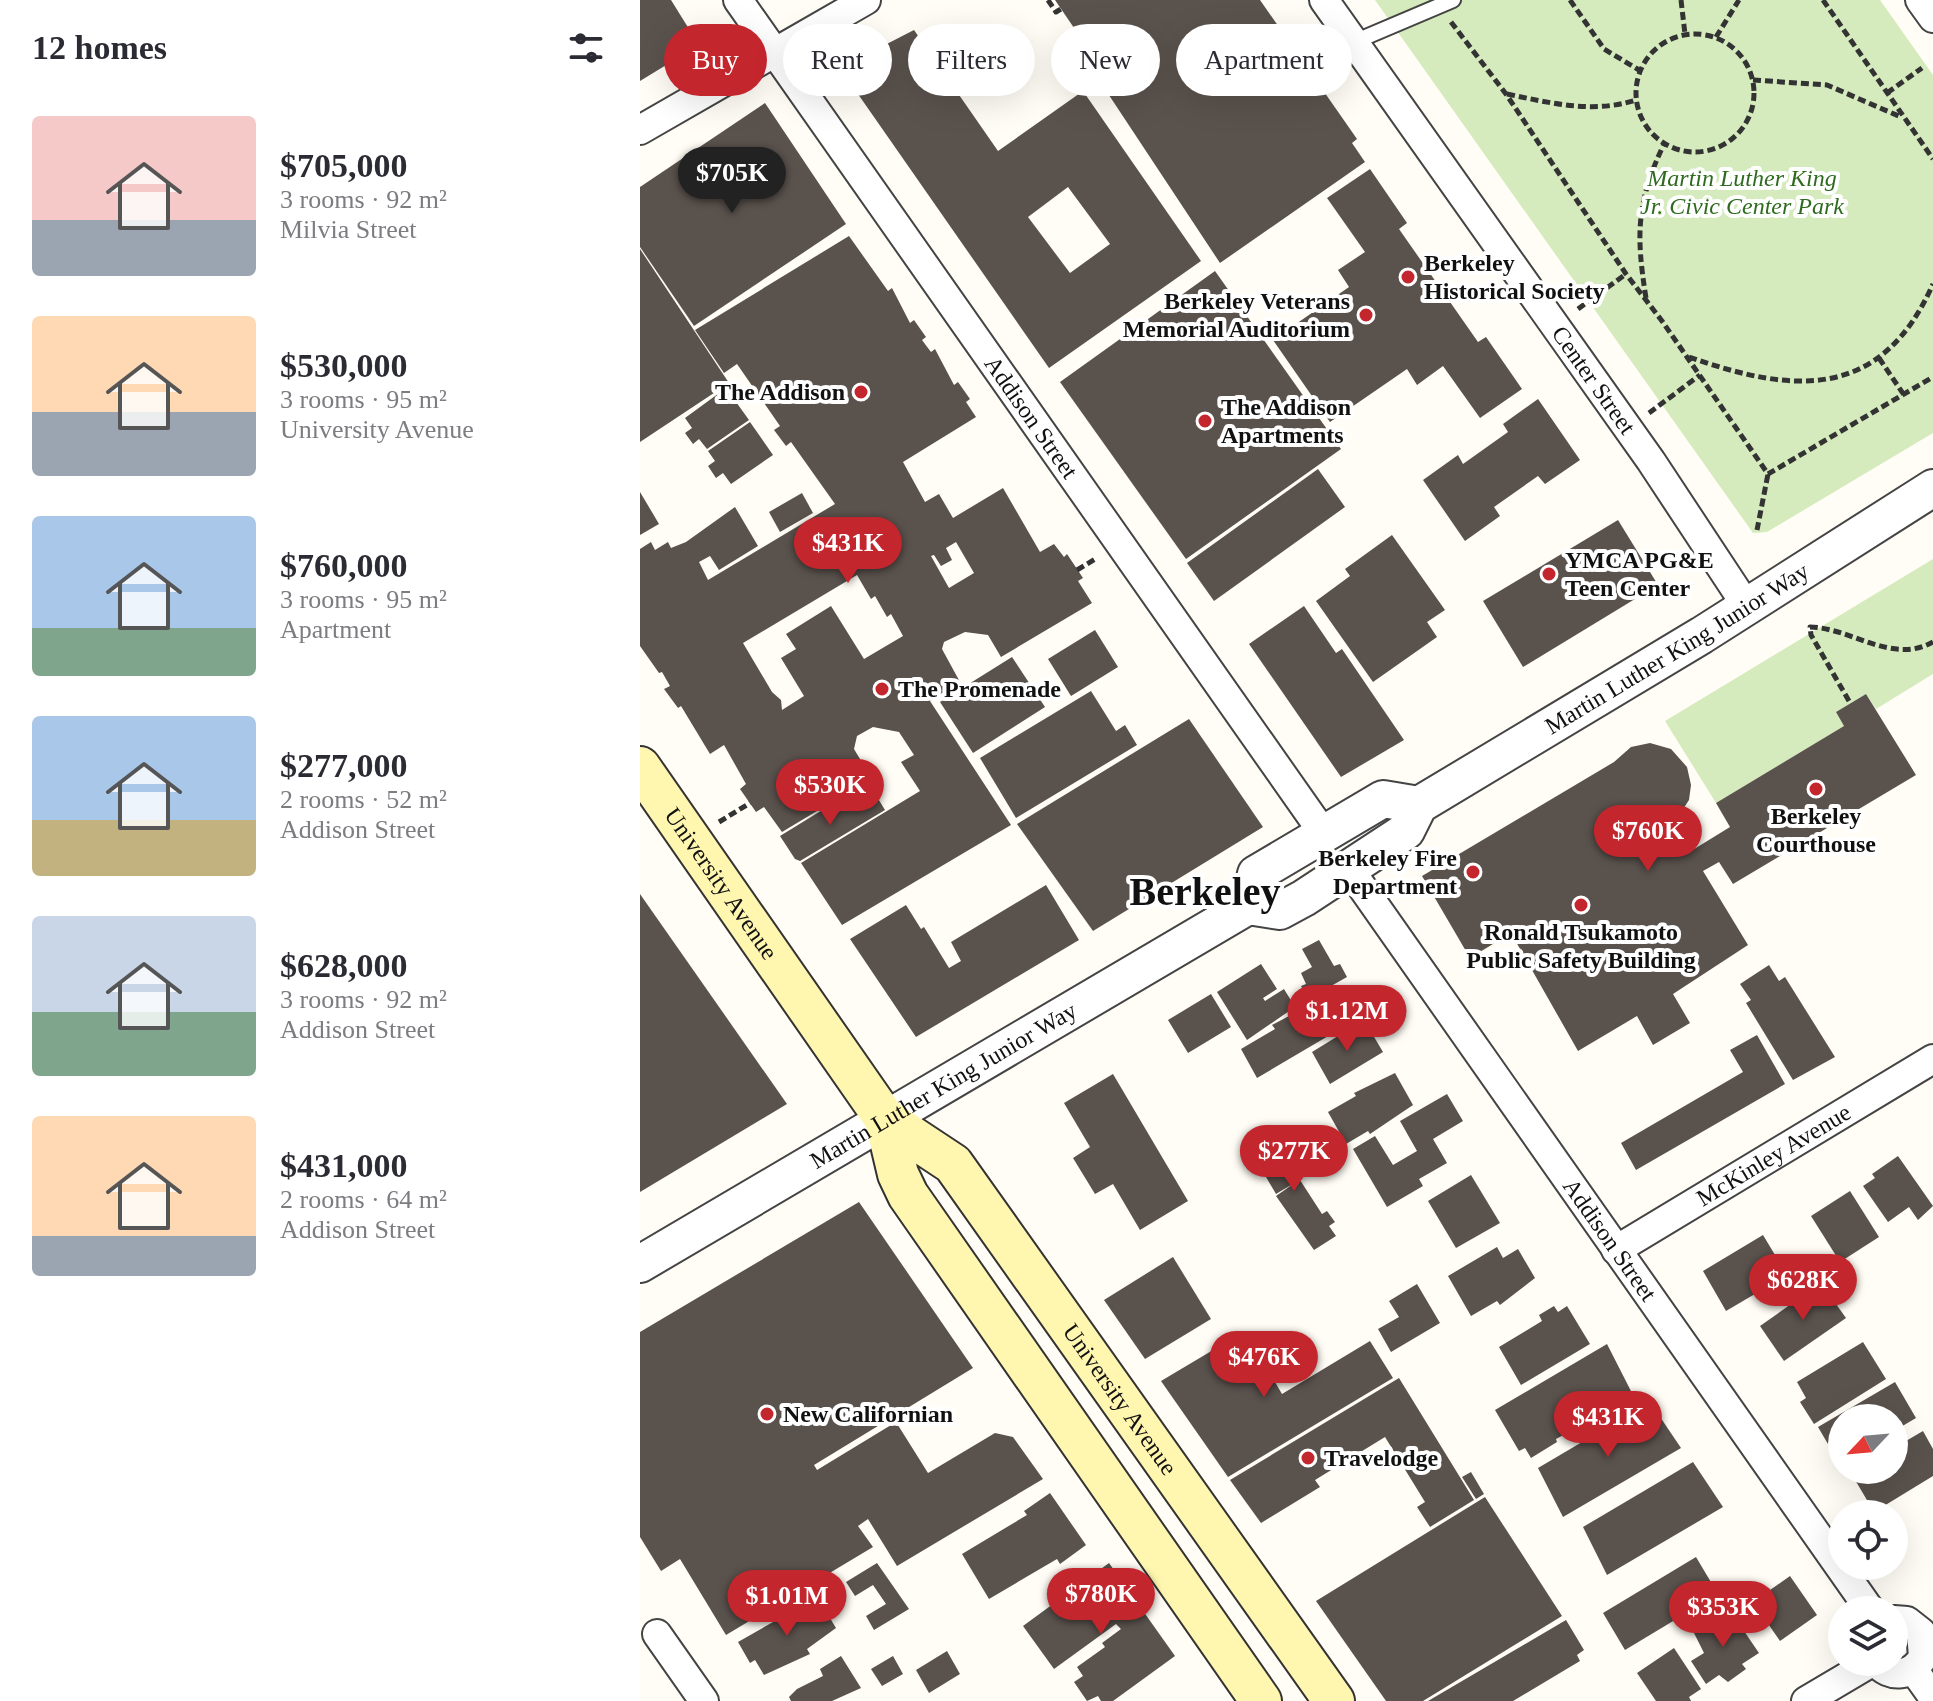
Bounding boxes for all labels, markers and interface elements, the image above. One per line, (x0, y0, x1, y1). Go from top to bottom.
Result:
chip: Buy (664, 24, 767, 96)
chip: Rent (783, 24, 892, 96)
chip: Filters (908, 24, 1035, 96)
chip: New (1051, 24, 1160, 96)
chip: Apartment (1176, 24, 1352, 96)
icon: filters (564, 26, 608, 70)
text: 12 homes (32, 29, 167, 66)
text: $705,000 (280, 147, 408, 184)
pin: $705K (676, 147, 788, 215)
icon: home (96, 148, 192, 244)
text: $705K (696, 158, 768, 187)
park label: Martin Luther King Jr. Civic Center Park (1640, 165, 1844, 219)
text: 3 rooms · 92 m² (280, 185, 447, 214)
text: Milvia Street (280, 215, 416, 244)
place label: Berkeley Historical Society (1424, 250, 1605, 304)
marker: Berkeley Historical Society (1399, 268, 1417, 286)
place label: Berkeley Veterans Memorial Auditorium (1123, 288, 1350, 342)
marker: Berkeley Veterans Memorial Auditorium (1357, 306, 1375, 324)
street label: Center Street (1547, 321, 1641, 439)
text: $530,000 (280, 347, 408, 384)
icon: home (96, 348, 192, 444)
street label: Addison Street (979, 351, 1083, 484)
place label: The Addison (715, 379, 845, 405)
marker: The Addison (852, 383, 870, 401)
text: 3 rooms · 95 m² (280, 385, 447, 414)
place label: The Addison Apartments (1221, 394, 1351, 448)
marker: The Addison Apartments (1196, 412, 1214, 430)
text: University Avenue (280, 415, 474, 444)
pin: $431K (792, 517, 904, 585)
text: $431K (812, 528, 884, 557)
text: $760,000 (280, 547, 408, 584)
place label: YMCA PG&E Teen Center (1565, 547, 1714, 601)
icon: home (96, 548, 192, 644)
street label: Martin Luther King Junior Way (1540, 558, 1813, 739)
marker: YMCA PG&E Teen Center (1540, 565, 1558, 583)
text: 3 rooms · 95 m² (280, 585, 447, 614)
text: Apartment (280, 615, 391, 644)
place label: The Promenade (898, 676, 1061, 702)
marker: The Promenade (873, 680, 891, 698)
text: $277,000 (280, 747, 408, 784)
icon: home (96, 748, 192, 844)
pin: $530K (774, 759, 886, 827)
text: $530K (794, 770, 866, 799)
marker: Berkeley Courthouse (1807, 780, 1825, 798)
text: 2 rooms · 52 m² (280, 785, 447, 814)
street label: University Avenue (659, 803, 783, 964)
place label: Berkeley Courthouse (1756, 803, 1876, 857)
pin: $760K (1592, 805, 1704, 873)
text: Addison Street (280, 815, 435, 844)
text: $760K (1612, 816, 1684, 845)
place label: Berkeley Fire Department (1318, 845, 1457, 899)
marker: Berkeley Fire Department (1464, 863, 1482, 881)
district label: Berkeley (1129, 869, 1281, 914)
marker: Ronald Tsukamoto Public Safety Building (1572, 896, 1590, 914)
place label: Ronald Tsukamoto Public Safety Building (1466, 919, 1696, 973)
text: $628,000 (280, 947, 408, 984)
icon: home (96, 948, 192, 1044)
text: 3 rooms · 92 m² (280, 985, 447, 1014)
pin: $1.12M (1282, 985, 1412, 1053)
text: $1.12M (1305, 996, 1389, 1025)
street label: Martin Luther King Junior Way (806, 997, 1081, 1174)
text: Addison Street (280, 1015, 435, 1044)
street label: McKinley Avenue (1692, 1099, 1855, 1211)
pin: $277K (1238, 1125, 1350, 1193)
text: $277K (1258, 1136, 1330, 1165)
text: $431,000 (280, 1147, 408, 1184)
icon: home (96, 1148, 192, 1244)
street label: Addison Street (1558, 1174, 1662, 1306)
text: 2 rooms · 64 m² (280, 1185, 447, 1214)
text: Addison Street (280, 1215, 435, 1244)
pin: $628K (1747, 1254, 1859, 1322)
text: $628K (1767, 1265, 1839, 1294)
street label: University Avenue (1058, 1319, 1182, 1480)
pin: $476K (1208, 1331, 1320, 1399)
text: $476K (1228, 1342, 1300, 1371)
pin: $431K (1552, 1391, 1664, 1459)
place label: New Californian (783, 1401, 953, 1427)
text: $431K (1572, 1402, 1644, 1431)
north arrow (1828, 1404, 1908, 1484)
map controls (1828, 1404, 1908, 1676)
marker: New Californian (758, 1405, 776, 1423)
place label: Travelodge (1324, 1445, 1439, 1471)
marker: Travelodge (1299, 1449, 1317, 1467)
button: locate (1828, 1500, 1908, 1580)
pin: $780K (1045, 1568, 1157, 1636)
pin: $1.01M (722, 1570, 852, 1638)
text: $780K (1065, 1579, 1137, 1608)
text: $1.01M (745, 1581, 829, 1610)
pin: $353K (1667, 1581, 1779, 1649)
text: $353K (1687, 1592, 1759, 1621)
button: layers (1828, 1596, 1908, 1676)

